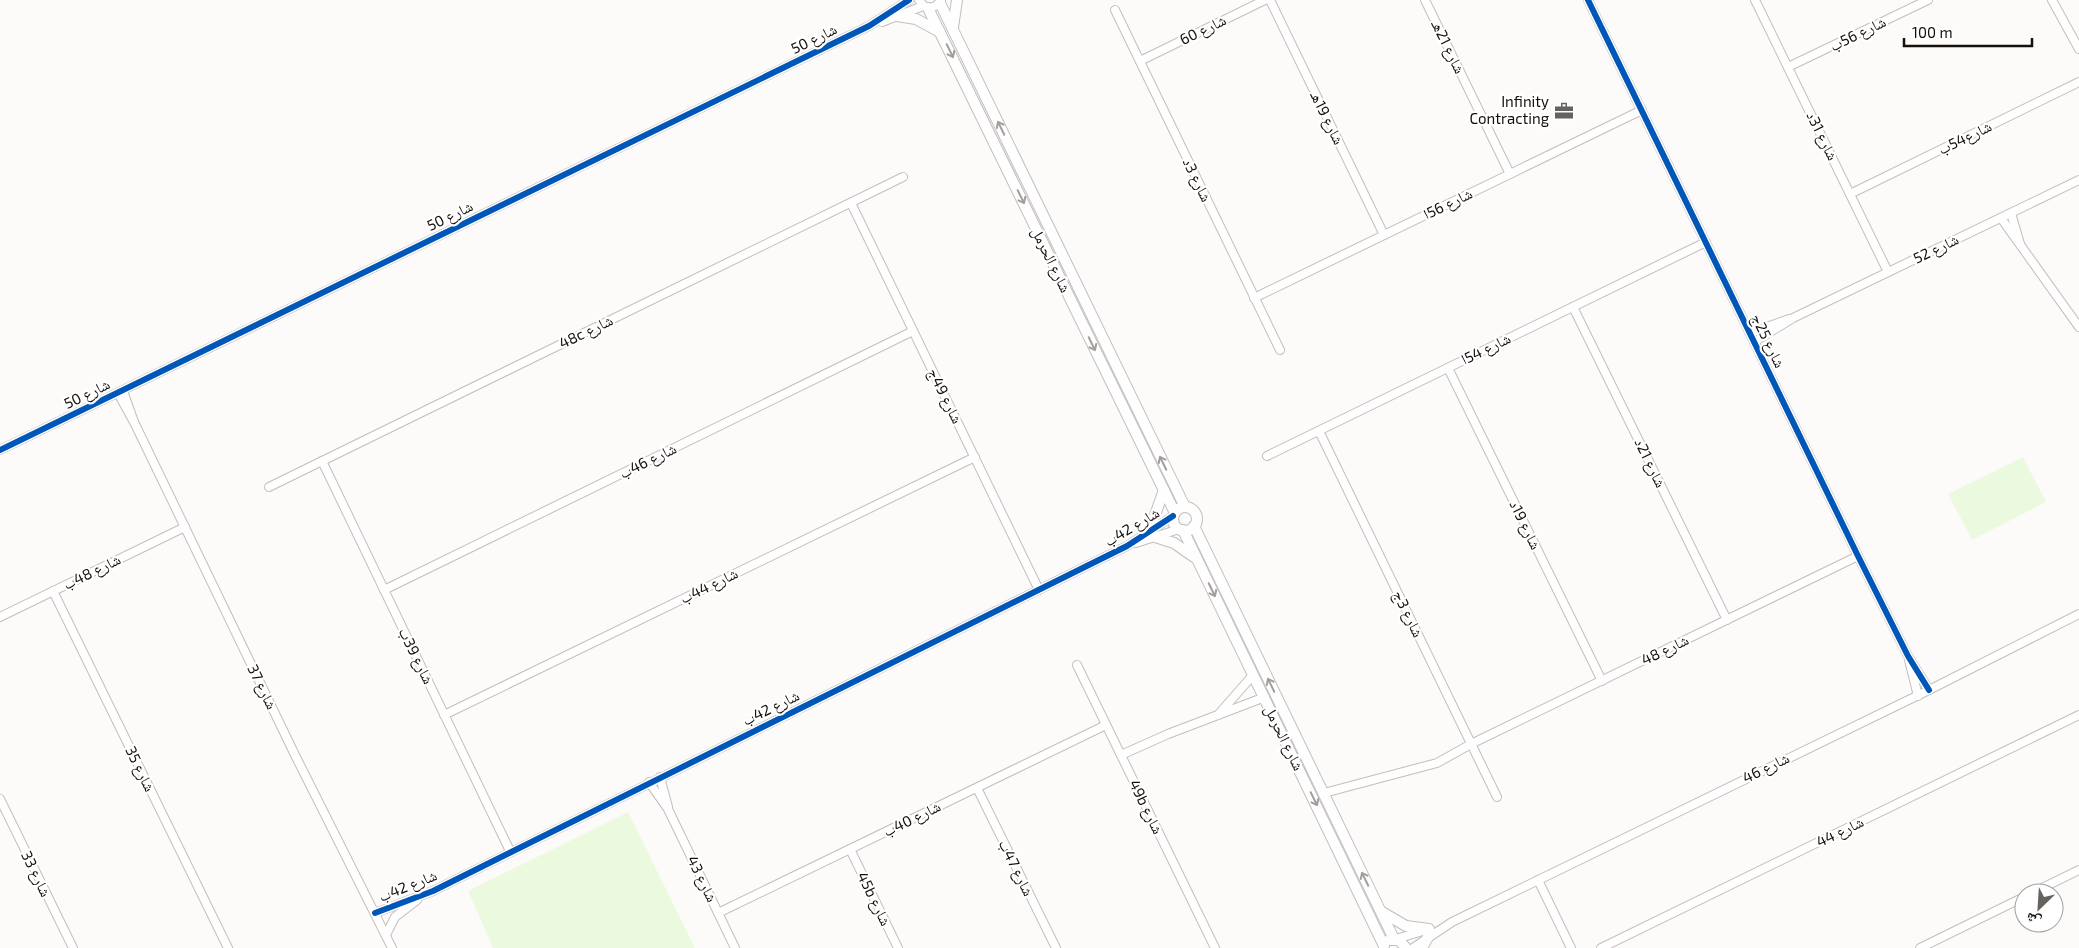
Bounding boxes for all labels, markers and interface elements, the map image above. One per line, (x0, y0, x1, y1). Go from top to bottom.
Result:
street label: شارع 60 (1176, 10, 1230, 50)
street label: شارع 56ب (1827, 12, 1889, 56)
scale bar (1904, 15, 2032, 47)
street label: شارع 21هـ (1426, 16, 1470, 77)
street label: شارع 50 (788, 19, 840, 59)
text: 100 m (1912, 23, 1953, 41)
one-way arrow (945, 44, 955, 59)
street label: شارع 19هـ (1305, 87, 1349, 148)
place label: Infinity Contracting (1469, 92, 1550, 127)
office icon: Infinity Contracting (1553, 100, 1575, 122)
street label: شارع 31د (1802, 108, 1843, 164)
street label: شارع54ب (1935, 116, 1995, 160)
one-way arrow (995, 121, 1005, 136)
street label: شارع 3د (1178, 155, 1216, 205)
street label: شارع 56ا (1420, 184, 1476, 224)
one-way arrow (1016, 190, 1026, 205)
street label: شارع 50 (424, 196, 476, 236)
street label: شارع الحرمل (1027, 224, 1075, 296)
street label: شارع 52 (1910, 229, 1962, 269)
street label: 48c شارع (556, 310, 616, 354)
street label: شارع 25ج (1746, 311, 1790, 372)
street label: شارع 54ا (1458, 328, 1514, 370)
one-way arrow (1087, 336, 1097, 351)
street label: شارع 49ج (923, 365, 967, 427)
street label: شارع 50 (61, 374, 113, 414)
street label: شارع 21د (1630, 435, 1671, 491)
street label: شارع 46ب (616, 439, 680, 483)
one-way arrow (1158, 456, 1168, 471)
street label: شارع 19د (1504, 497, 1546, 553)
street label: شارع 42ب (1101, 503, 1163, 551)
street label: شارع 48ب (60, 549, 124, 595)
street label: شارع 44ب (677, 563, 741, 609)
one-way arrow (1208, 582, 1217, 597)
street label: شارع 3ج (1388, 587, 1428, 641)
street label: شارع 39ب (394, 624, 438, 688)
street label: شارع 48 (1638, 630, 1692, 670)
street label: شارع 37 (243, 661, 282, 713)
one-way arrow (1266, 678, 1276, 693)
street label: شارع 42ب (739, 686, 803, 730)
street label: شارع الحرمل (1260, 702, 1308, 774)
street label: شارع 35 (120, 743, 160, 795)
street label: شارع 46 (1739, 748, 1793, 788)
street label: 49b شارع (1124, 776, 1168, 838)
one-way arrow (1309, 791, 1319, 806)
street label: شارع 40ب (880, 796, 944, 842)
street label: شارع 44 (1813, 812, 1867, 852)
street label: شارع 47ب (994, 836, 1038, 900)
street label: شارع 33 (16, 848, 56, 900)
street label: شارع 43 (682, 852, 722, 906)
street label: شارع 42ب (376, 865, 440, 907)
street label: 45b شارع (852, 869, 896, 929)
one-way arrow (1360, 872, 1369, 887)
north arrow (2014, 883, 2064, 933)
text: ش (2023, 908, 2044, 931)

